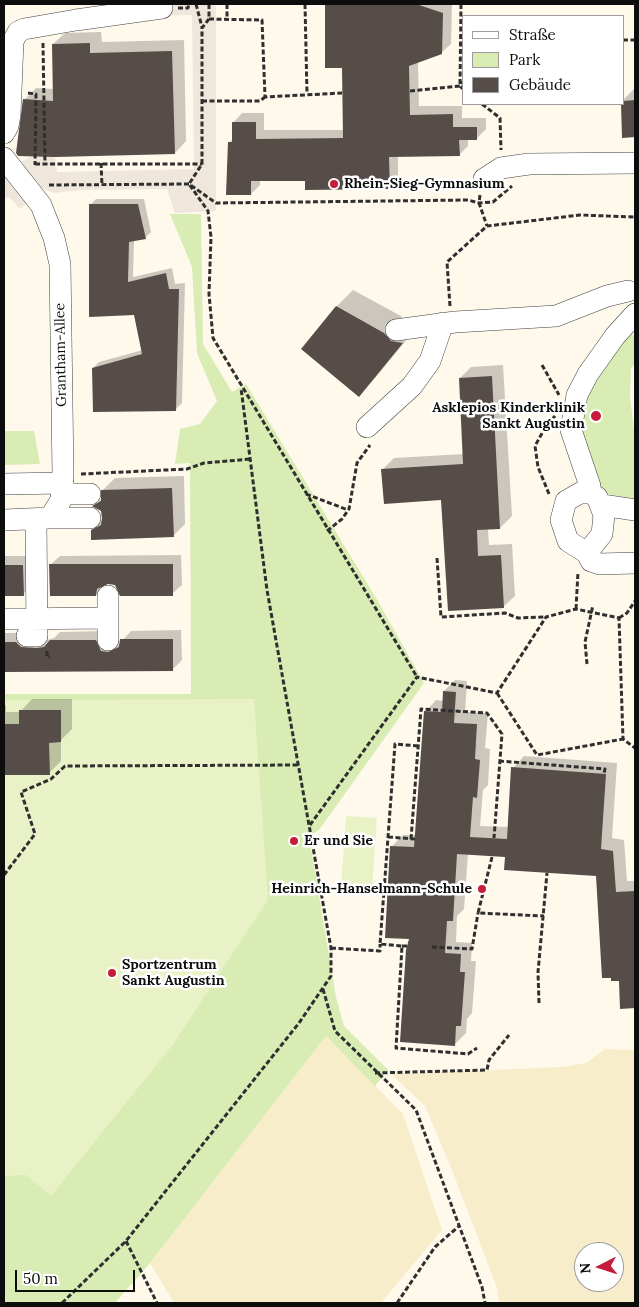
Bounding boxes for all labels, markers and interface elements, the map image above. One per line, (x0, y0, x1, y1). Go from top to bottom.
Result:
legend (462, 15, 624, 105)
text: Straße (509, 25, 556, 44)
text: Park (509, 50, 540, 69)
text: Gebäude (509, 75, 571, 94)
place label: Rhein-Sieg-Gymnasium (344, 176, 505, 192)
marker: Rhein-Sieg-Gymnasium (328, 178, 340, 190)
street label: Grantham-Allee (52, 303, 70, 407)
place label: Asklepios Kinderklinik Sankt Augustin (432, 400, 585, 432)
marker: Asklepios Kinderklinik Sankt Augustin (589, 409, 603, 423)
place label: Er und Sie (304, 833, 373, 849)
marker: Er und Sie (288, 835, 300, 847)
place label: Heinrich-Hanselmann-Schule (271, 881, 472, 897)
marker: Heinrich-Hanselmann-Schule (476, 883, 488, 895)
place label: Sportzentrum Sankt Augustin (122, 957, 225, 990)
marker: Sportzentrum Sankt Augustin (106, 967, 118, 979)
north arrow (574, 1242, 624, 1292)
scale bar (18, 1260, 138, 1292)
text: N (576, 1262, 594, 1274)
text: 50 m (23, 1269, 58, 1288)

